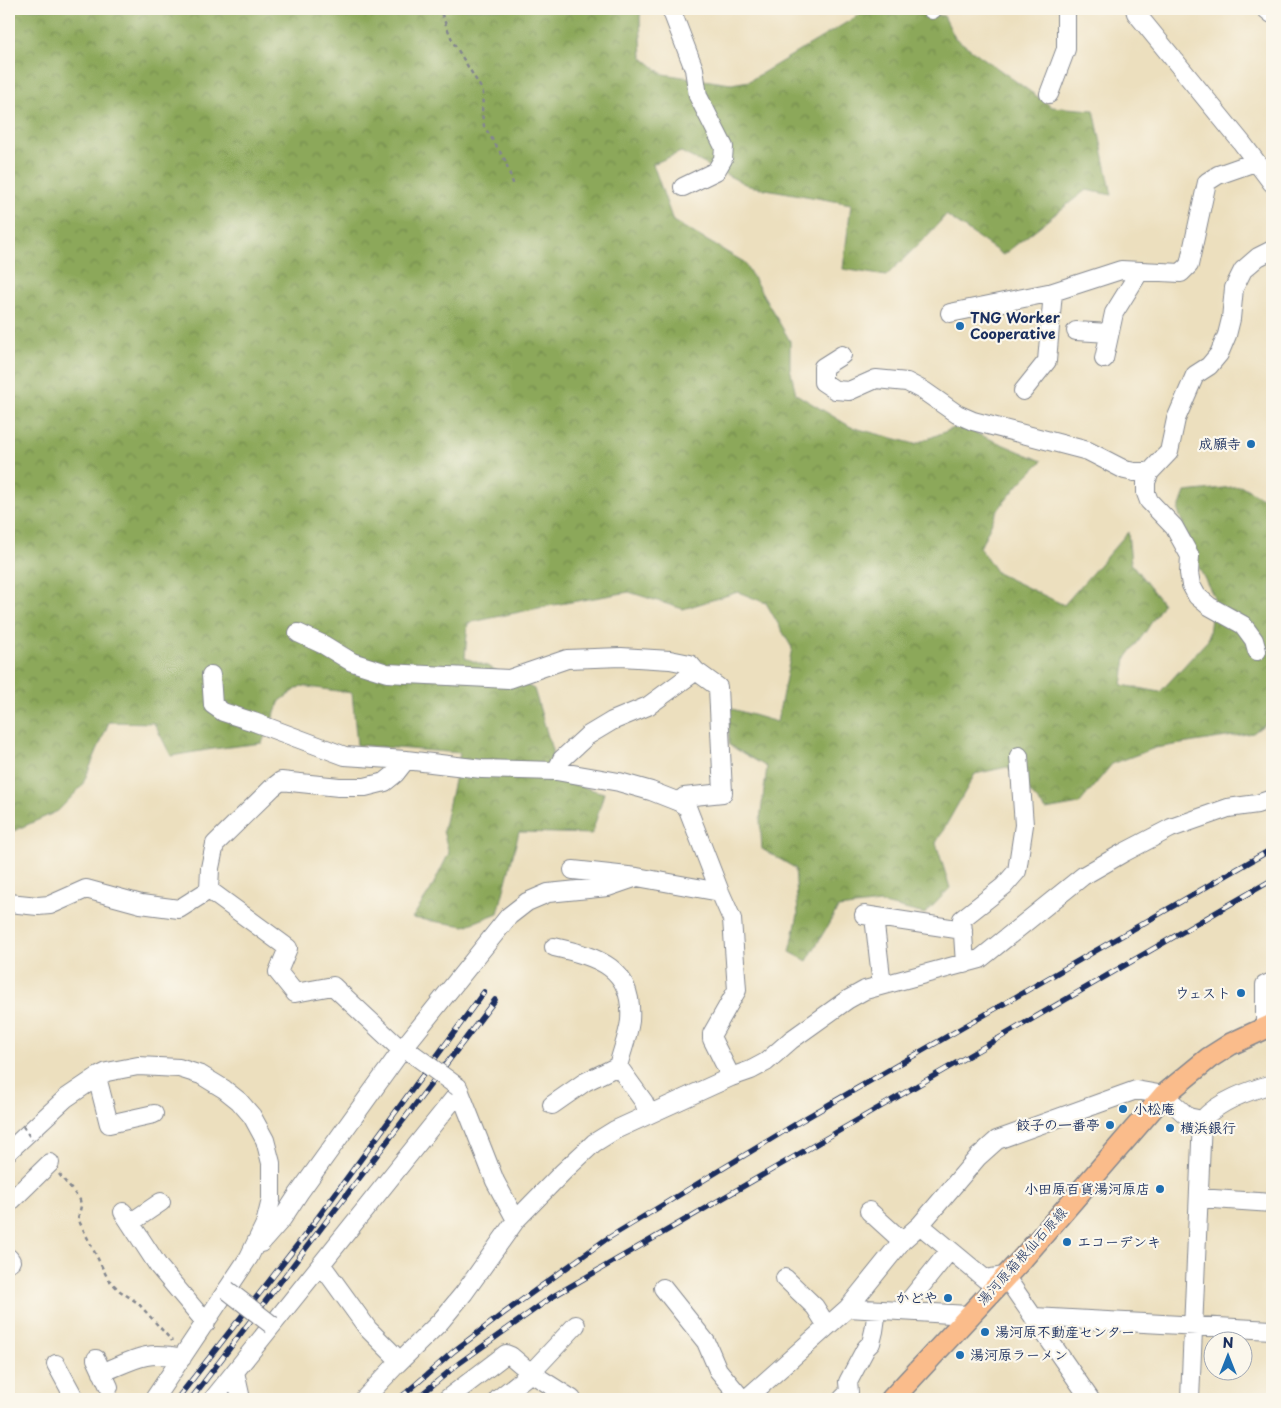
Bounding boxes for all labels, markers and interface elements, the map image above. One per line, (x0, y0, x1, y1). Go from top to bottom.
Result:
place label: TNG Worker Cooperative (970, 307, 1061, 344)
marker: TNG Worker Cooperative (954, 320, 966, 332)
place label: 成願寺 (1199, 433, 1241, 454)
marker: 成願寺 (1245, 438, 1257, 450)
place label: ウェスト (1175, 982, 1231, 1003)
marker: ウェスト (1235, 987, 1247, 999)
place label: 小松庵 (1133, 1098, 1175, 1119)
marker: 小松庵 (1117, 1103, 1129, 1115)
place label: 餃子の一番亭 (1016, 1114, 1100, 1135)
place label: 横浜銀行 (1180, 1117, 1236, 1138)
marker: 餃子の一番亭 (1104, 1119, 1116, 1131)
marker: 横浜銀行 (1164, 1122, 1176, 1134)
place label: 小田原百貨湯河原店 (1024, 1178, 1150, 1199)
marker: 小田原百貨湯河原店 (1154, 1183, 1166, 1195)
street label: 湯河原箱根仙石原線 (972, 1202, 1072, 1310)
place label: エコーデンキ (1077, 1231, 1161, 1252)
marker: エコーデンキ (1061, 1236, 1073, 1248)
place label: かどや (895, 1287, 938, 1308)
marker: かどや (942, 1292, 954, 1304)
place label: 湯河原不動産センター (995, 1321, 1135, 1342)
marker: 湯河原不動産センター (979, 1326, 991, 1338)
north arrow (1204, 1330, 1254, 1380)
text: N (1222, 1332, 1234, 1353)
place label: 湯河原ラーメン (970, 1344, 1068, 1365)
marker: 湯河原ラーメン (954, 1349, 966, 1361)

